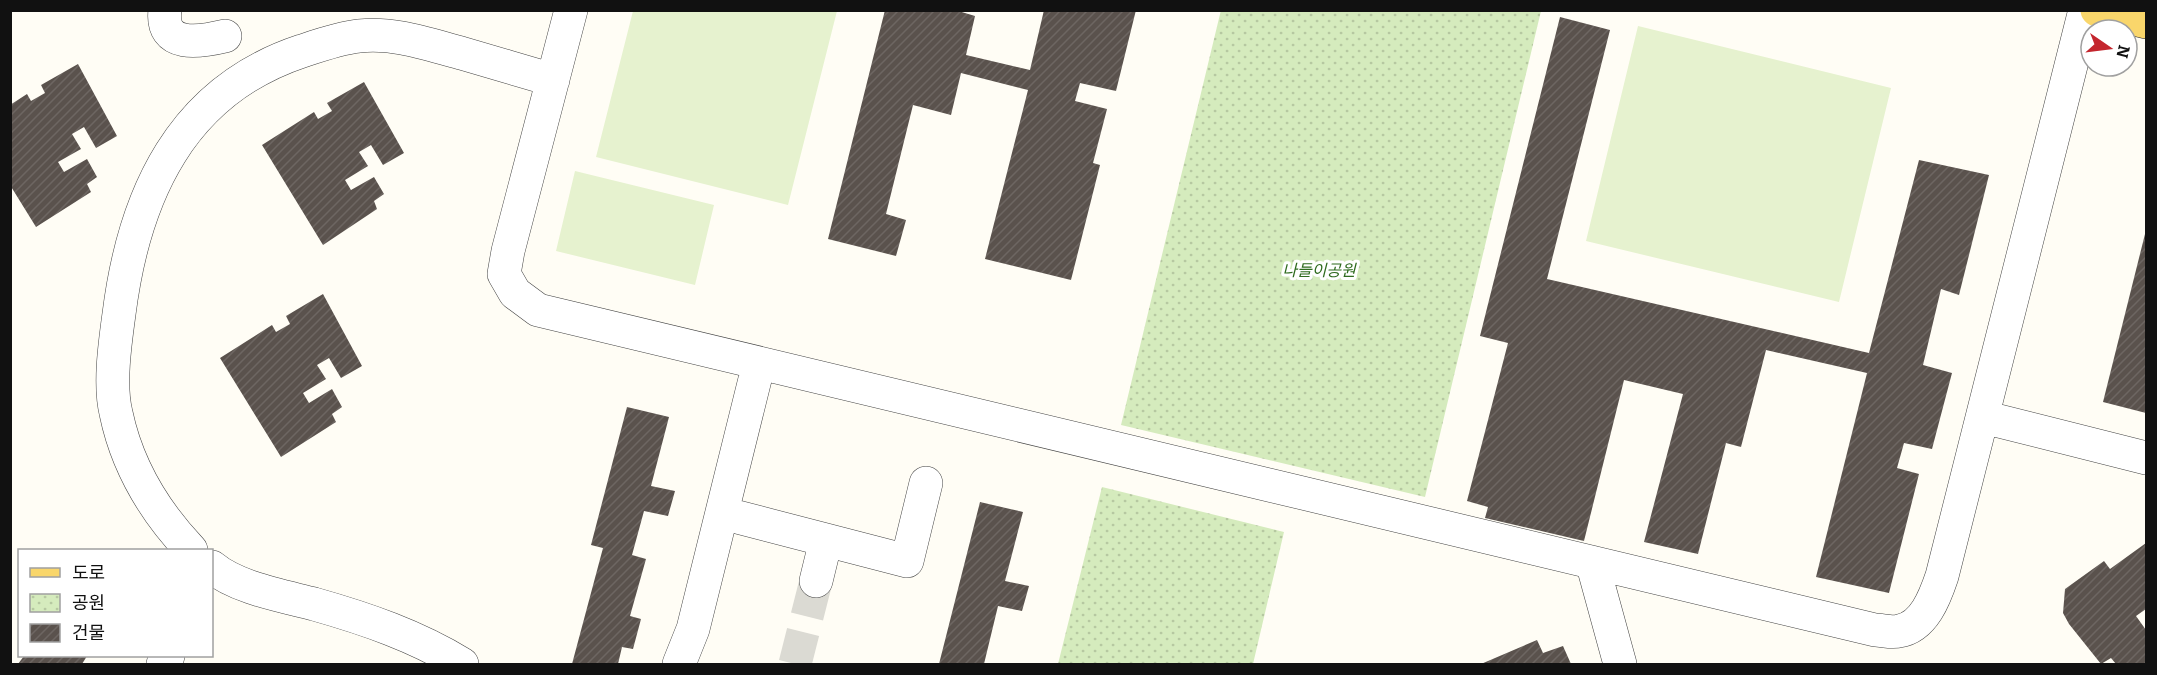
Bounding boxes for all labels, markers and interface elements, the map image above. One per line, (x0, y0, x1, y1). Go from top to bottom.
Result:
north arrow (2079, 18, 2139, 78)
text: N (2112, 43, 2134, 60)
park label: 나들이공원 (1282, 261, 1357, 280)
legend (18, 549, 213, 657)
text: 도로 (72, 562, 105, 584)
text: 공원 (72, 592, 105, 614)
text: 건물 (72, 622, 105, 644)

